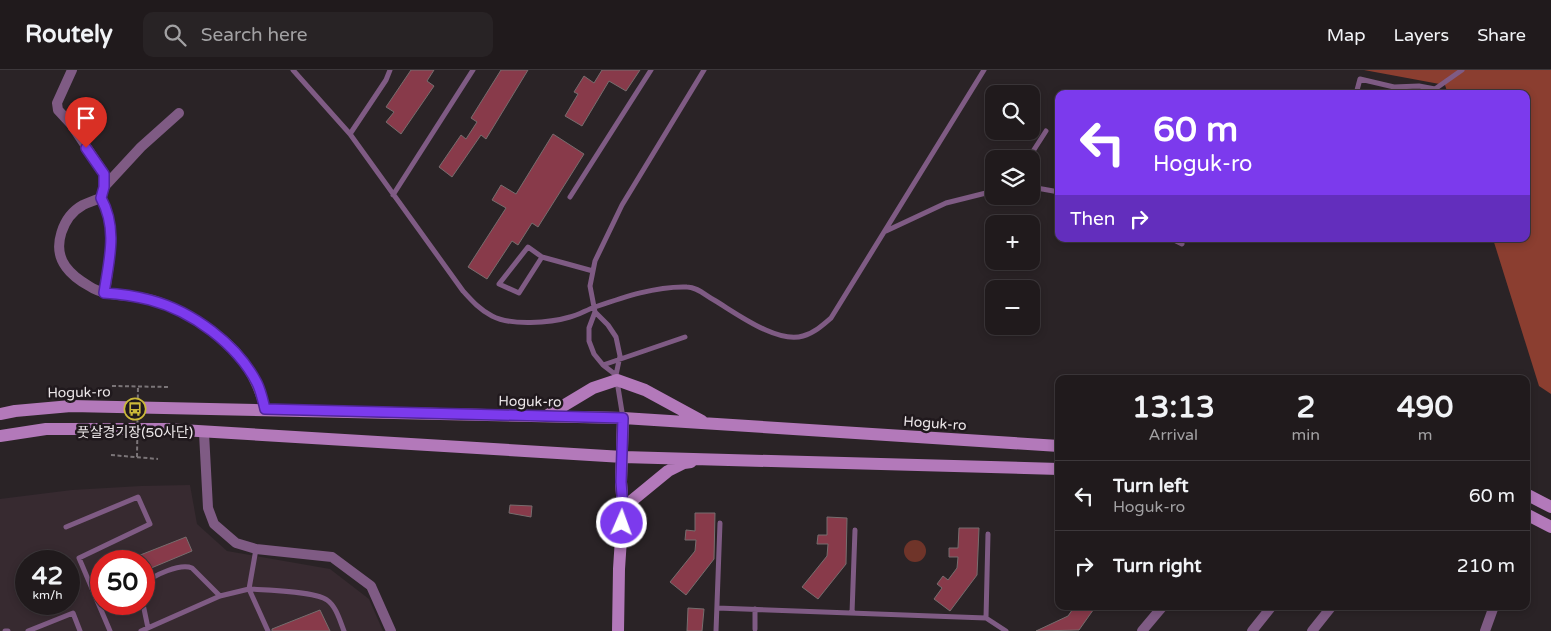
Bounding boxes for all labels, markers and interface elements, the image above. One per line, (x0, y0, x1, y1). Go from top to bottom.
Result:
search box (143, 12, 493, 57)
text: Routely (25, 20, 113, 49)
icon: search (161, 21, 189, 49)
text: Search here (201, 24, 308, 46)
text: Map (1327, 24, 1366, 46)
text: Layers (1394, 24, 1449, 46)
text: Share (1477, 24, 1526, 46)
map controls (985, 85, 1040, 335)
button: search (985, 85, 1040, 140)
pin (65, 97, 107, 148)
icon: arrive (72, 104, 100, 132)
text: 60 m (1153, 109, 1238, 151)
icon: left (1070, 110, 1135, 175)
button: layers (985, 150, 1040, 205)
text: Hoguk-ro (1153, 151, 1252, 177)
icon: right (1125, 205, 1153, 233)
text: Then (1070, 208, 1115, 230)
button: + (985, 215, 1040, 270)
button: − (985, 280, 1040, 335)
street label: Hoguk-ro (47, 383, 111, 402)
text: 13:13 (1132, 389, 1215, 426)
text: 2 (1296, 389, 1315, 426)
text: 490 (1397, 389, 1453, 426)
street label: Hoguk-ro (498, 392, 562, 411)
bus stop icon: 풋살경기장(50사단) (123, 397, 147, 421)
street label: Hoguk-ro (903, 413, 967, 434)
place label: 풋살경기장(50사단) (77, 424, 193, 441)
text: Arrival (1149, 425, 1198, 445)
text: min (1292, 425, 1320, 445)
text: m (1418, 425, 1432, 445)
text: Turn left (1113, 475, 1189, 497)
icon: left (1070, 482, 1098, 510)
text: 60 m (1469, 485, 1515, 507)
position arrow (595, 496, 647, 548)
text: Hoguk-ro (1113, 497, 1185, 517)
speed limit sign: 50 (90, 550, 155, 615)
icon: right (1070, 552, 1098, 580)
text: Turn right (1113, 555, 1201, 577)
text: 210 m (1457, 555, 1515, 577)
text: 42 (32, 561, 63, 591)
text: km/h (32, 588, 63, 602)

